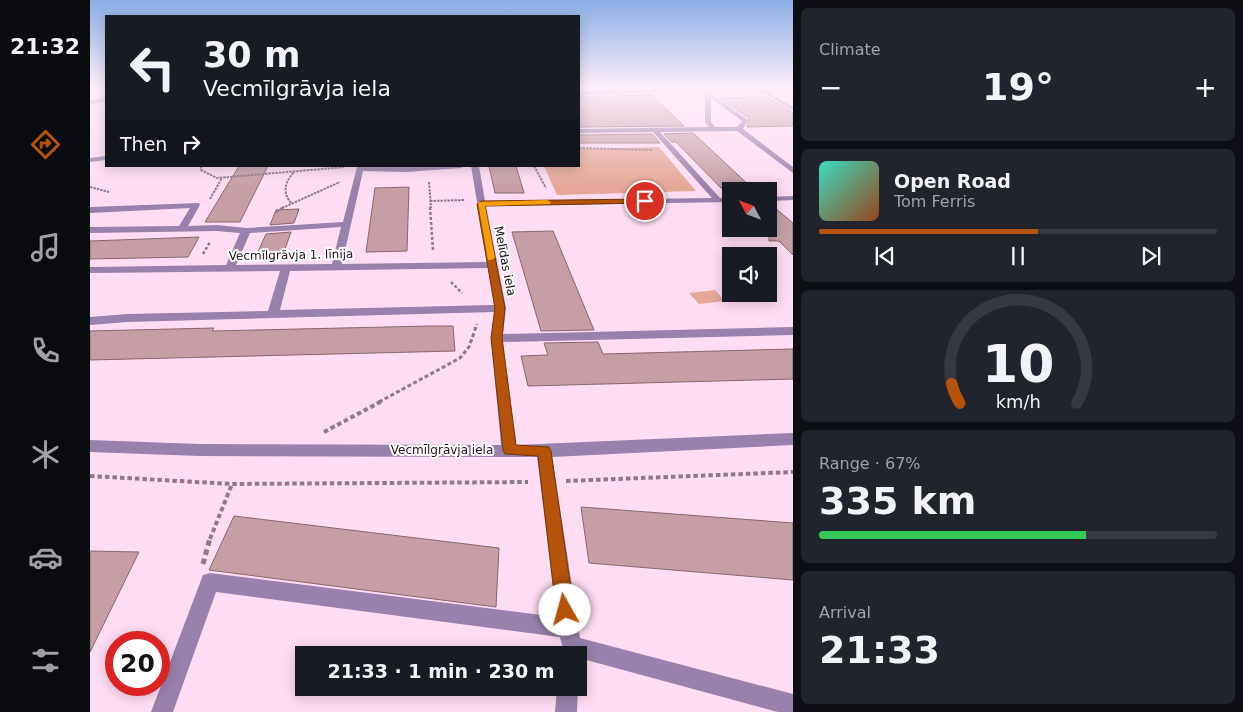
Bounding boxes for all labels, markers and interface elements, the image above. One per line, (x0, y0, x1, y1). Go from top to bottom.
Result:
text: 21:32 (10, 34, 80, 59)
icon: left (120, 35, 185, 100)
text: 30 m (203, 35, 300, 75)
text: Climate (819, 40, 881, 59)
text: 19° (982, 65, 1054, 109)
text: − (819, 71, 842, 104)
text: + (1194, 71, 1217, 104)
text: Vecmīlgrāvja iela (203, 76, 391, 101)
icon: directions (28, 127, 63, 162)
icon: right (177, 130, 205, 158)
text: Then (120, 133, 167, 155)
text: Open Road (894, 170, 1011, 192)
pin (624, 180, 666, 222)
north arrow (722, 182, 778, 238)
map controls (722, 182, 777, 302)
icon: arrive (631, 187, 659, 215)
text: Tom Ferris (894, 192, 975, 211)
street label: Melīdas iela (491, 225, 519, 297)
icon: music (28, 230, 63, 265)
icon: previous (871, 242, 899, 270)
icon: pause (1004, 242, 1032, 270)
icon: next (1137, 242, 1165, 270)
street label: Vecmīlgrāvja 1. līnija (229, 247, 353, 263)
button: sound (722, 247, 777, 302)
icon: phone (28, 333, 63, 368)
text: 10 (982, 334, 1054, 394)
text: km/h (995, 391, 1041, 412)
icon: climate (28, 437, 63, 472)
street label: Vecmīlgrāvja iela (391, 443, 493, 457)
text: Range · 67% (819, 454, 921, 473)
text: 335 km (819, 479, 976, 523)
icon: car (28, 540, 63, 575)
position arrow (538, 583, 590, 635)
text: Arrival (819, 603, 871, 622)
text: 21:33 (819, 628, 940, 672)
speed limit sign: 20 (105, 631, 170, 696)
icon: filters (28, 643, 63, 678)
text: 21:33 · 1 min · 230 m (327, 660, 555, 682)

